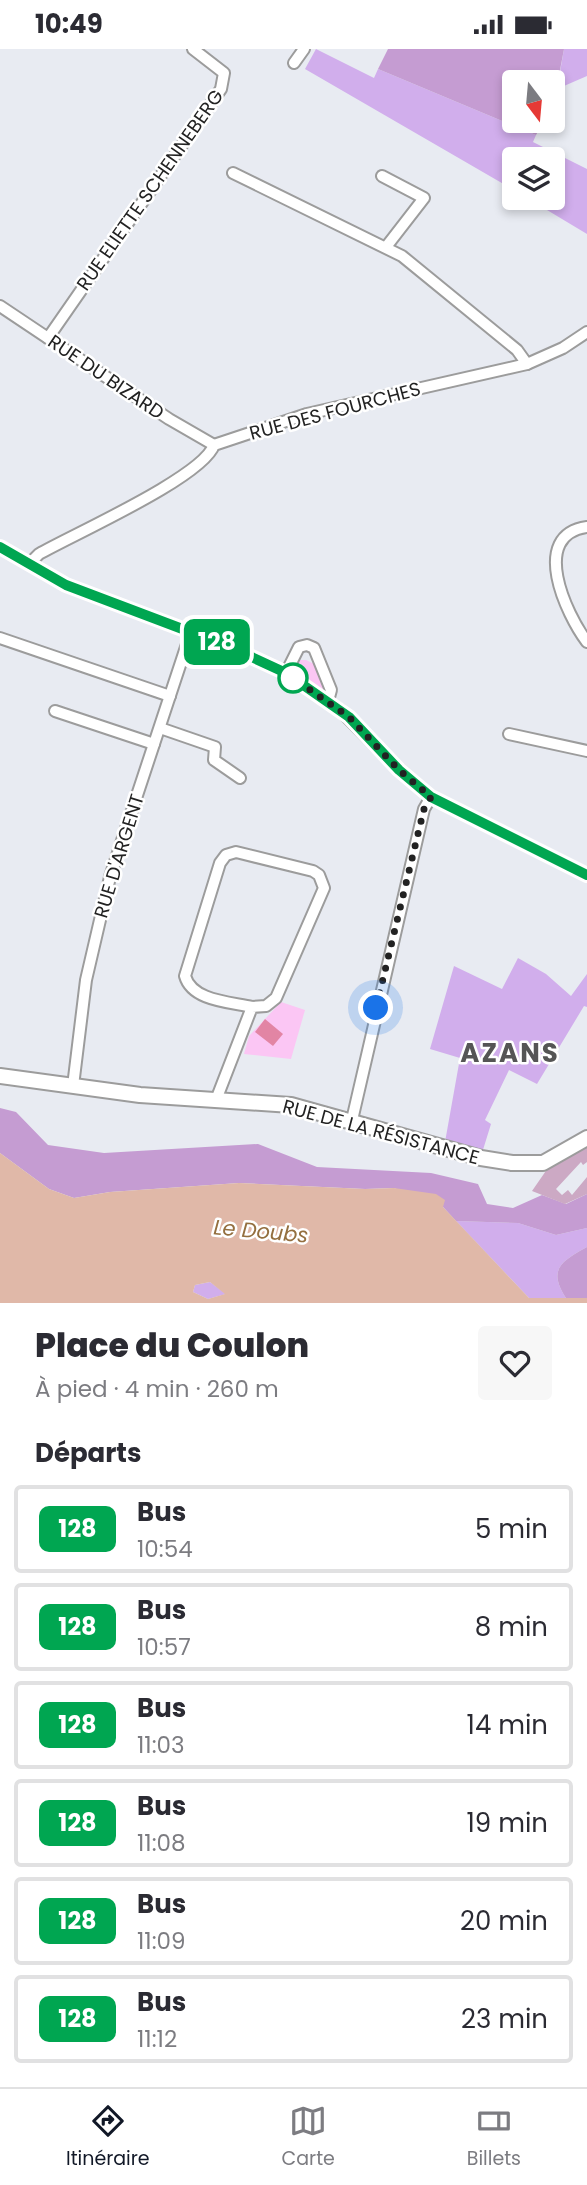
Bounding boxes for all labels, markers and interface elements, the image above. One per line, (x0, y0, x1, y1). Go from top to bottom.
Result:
text: 10:49 (35, 6, 103, 42)
north arrow (502, 70, 565, 133)
map controls (502, 70, 565, 210)
street label: RUE ELIETTE SCHENNEBERG (70, 84, 230, 296)
button: layers (502, 147, 565, 210)
street label: RUE DU BIZARD (43, 328, 169, 426)
street label: RUE DES FOURCHES (246, 375, 424, 447)
line badge: 128 (177, 619, 257, 665)
text: 128 (198, 625, 236, 658)
unlabelled marker (278, 663, 308, 693)
street label: RUE D'ARGENT (87, 791, 151, 921)
your location (358, 990, 393, 1025)
district label: AZANS (460, 1035, 560, 1071)
street label: RUE DE LA RÉSISTANCE (280, 1093, 482, 1171)
water label: Le Doubs (212, 1212, 310, 1250)
text: Place du Coulon (35, 1322, 309, 1369)
button: heart (478, 1326, 552, 1400)
text: À pied · 4 min · 260 m (35, 1373, 279, 1405)
text: Départs (35, 1435, 141, 1471)
text: Bus (137, 1494, 186, 1530)
text: 5 min (475, 1511, 548, 1547)
text: 128 (58, 1512, 97, 1545)
text: 10:54 (137, 1533, 193, 1565)
text: Bus (137, 1592, 186, 1628)
text: 8 min (475, 1609, 548, 1645)
text: 128 (58, 1610, 97, 1643)
text: 10:57 (137, 1631, 191, 1663)
text: Bus (137, 1690, 186, 1726)
text: 14 min (467, 1707, 548, 1743)
text: 128 (58, 1708, 97, 1741)
text: 11:03 (137, 1729, 185, 1761)
text: Bus (137, 1788, 186, 1824)
text: 19 min (467, 1805, 548, 1841)
text: 128 (58, 1806, 97, 1839)
text: 11:08 (137, 1827, 186, 1859)
text: Bus (137, 1886, 186, 1922)
text: 20 min (460, 1903, 548, 1939)
text: 128 (58, 1904, 97, 1937)
text: 11:09 (137, 1925, 186, 1957)
text: Bus (137, 1984, 186, 2020)
text: 23 min (461, 2001, 548, 2037)
text: 128 (58, 2002, 97, 2035)
text: 11:12 (137, 2023, 177, 2055)
tab: Itinéraire (66, 2102, 150, 2173)
tab: Carte (282, 2102, 335, 2173)
tab: Billets (467, 2102, 521, 2173)

